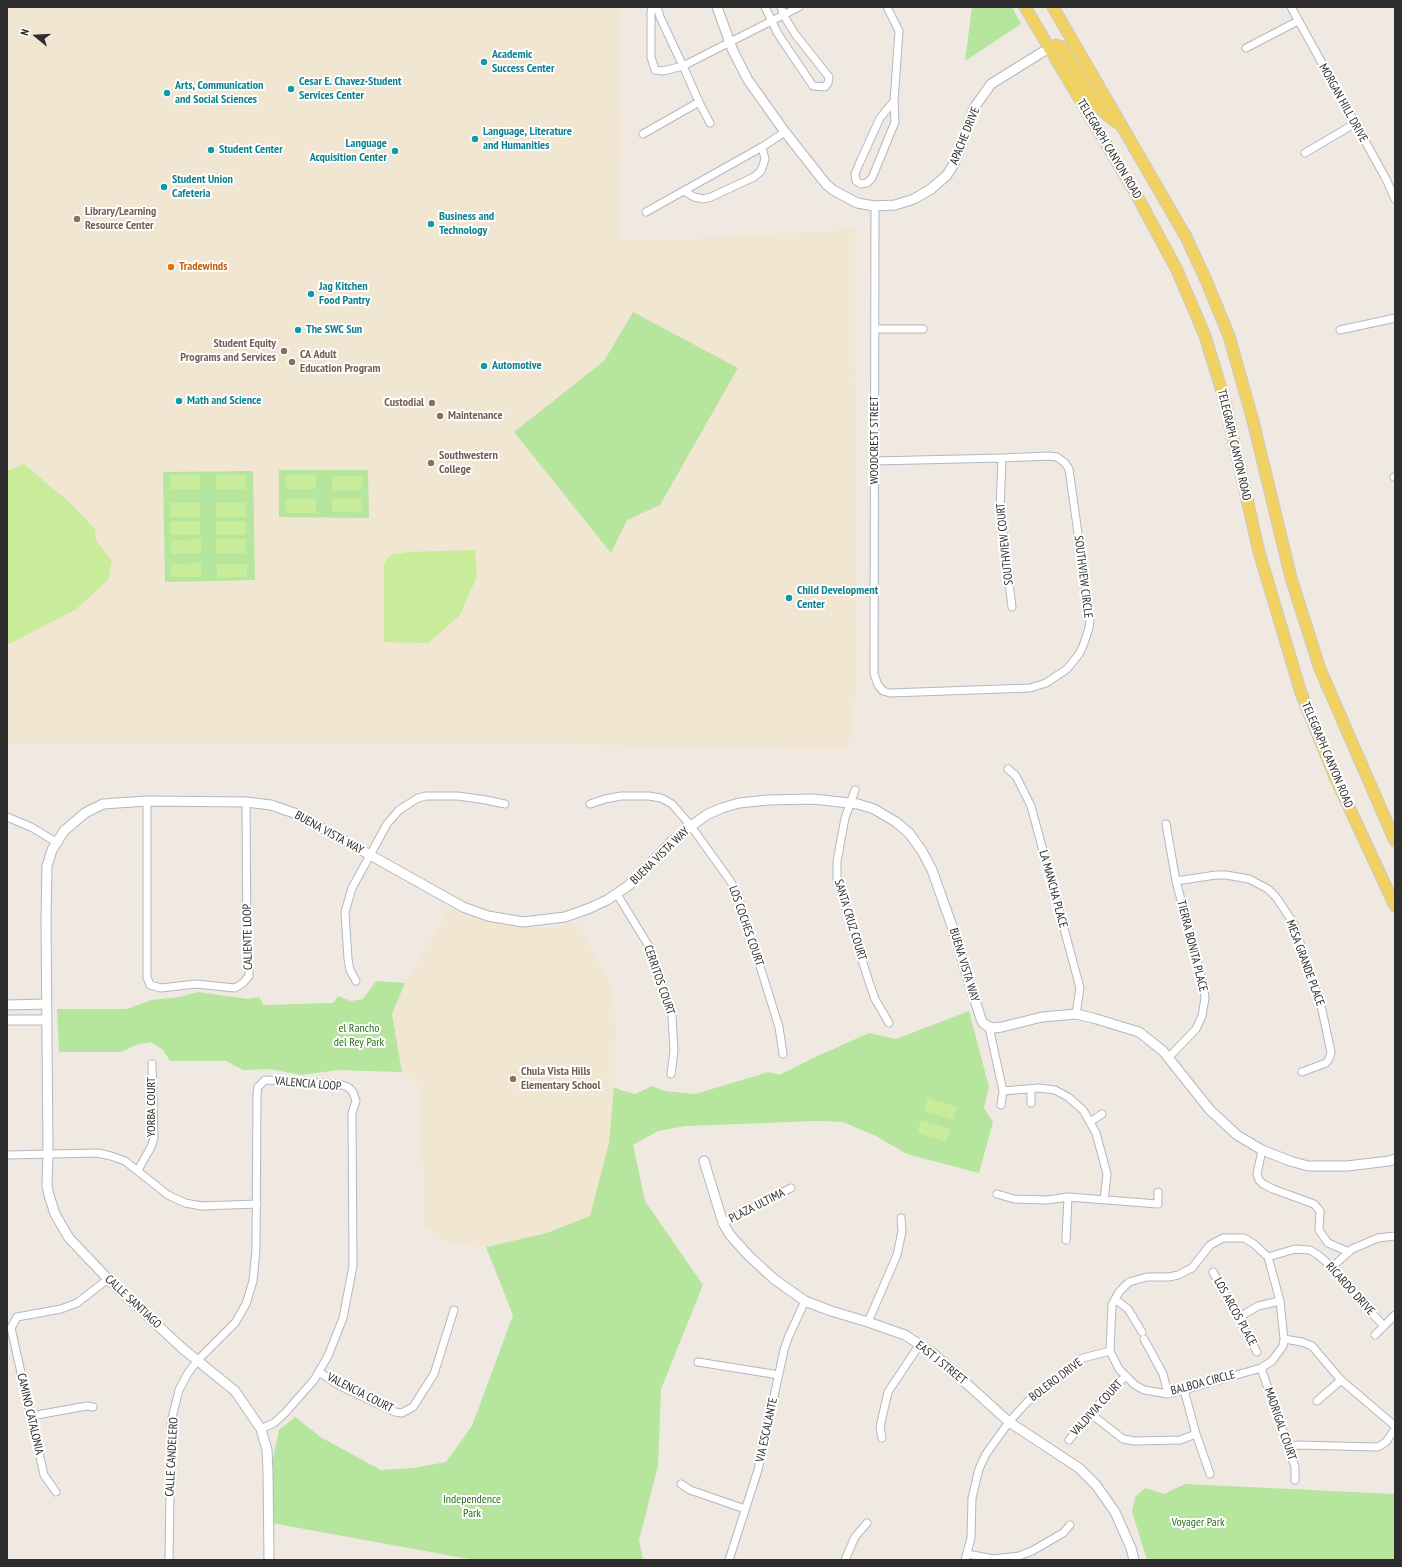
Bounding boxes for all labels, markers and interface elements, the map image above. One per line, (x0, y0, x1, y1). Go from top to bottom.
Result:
north arrow (16, 16, 56, 56)
text: N (17, 27, 32, 37)
place label: Academic Success Center (492, 48, 555, 76)
marker: Academic Success Center (479, 57, 489, 67)
street label: MORGAN HILL DRIVE (1315, 61, 1371, 145)
place label: Cesar E. Chavez-Student Services Center (299, 75, 401, 103)
place label: Arts, Communication and Social Sciences (175, 79, 263, 107)
marker: Cesar E. Chavez-Student Services Center (286, 84, 296, 94)
marker: Arts, Communication and Social Sciences (162, 88, 172, 98)
street label: TELEGRAPH CANYON ROAD (1074, 97, 1144, 201)
street label: APACHE DRIVE (947, 105, 983, 167)
place label: Language, Literature and Humanities (483, 125, 572, 153)
marker: Language, Literature and Humanities (470, 134, 480, 144)
place label: Language Acquisition Center (310, 137, 387, 165)
place label: Student Center (219, 143, 283, 157)
marker: Student Center (206, 145, 216, 155)
marker: Language Acquisition Center (390, 146, 400, 156)
place label: Student Union Cafeteria (172, 173, 233, 201)
marker: Student Union Cafeteria (159, 182, 169, 192)
place label: Library/Learning Resource Center (85, 205, 156, 233)
place label: Business and Technology (439, 210, 494, 238)
marker: Library/Learning Resource Center (72, 214, 82, 224)
marker: Business and Technology (426, 219, 436, 229)
place label: Tradewinds (179, 260, 227, 274)
marker: Tradewinds (166, 262, 176, 272)
place label: Jag Kitchen Food Pantry (319, 280, 370, 308)
marker: Jag Kitchen Food Pantry (306, 289, 316, 299)
place label: The SWC Sun (306, 323, 362, 337)
marker: The SWC Sun (293, 325, 303, 335)
place label: Student Equity Programs and Services (180, 337, 276, 365)
marker: Student Equity Programs and Services (279, 346, 289, 356)
place label: CA Adult Education Program (300, 348, 380, 376)
marker: CA Adult Education Program (287, 357, 297, 367)
place label: Automotive (492, 359, 542, 373)
marker: Automotive (479, 361, 489, 371)
street label: TELEGRAPH CANYON ROAD (1214, 388, 1254, 502)
place label: Math and Science (187, 394, 261, 408)
marker: Math and Science (174, 396, 184, 406)
place label: Custodial (384, 396, 424, 410)
street label: WOODCREST STREET (868, 396, 882, 484)
marker: Custodial (427, 398, 437, 408)
place label: Maintenance (448, 409, 503, 423)
marker: Maintenance (435, 411, 445, 421)
place label: Southwestern College (439, 449, 498, 477)
marker: Southwestern College (426, 458, 436, 468)
street label: SOUTHVIEW COURT (994, 502, 1016, 586)
street label: SOUTHVIEW CIRCLE (1071, 535, 1095, 619)
place label: Child Development Center (797, 584, 878, 612)
marker: Child Development Center (784, 593, 794, 603)
street label: TELEGRAPH CANYON ROAD (1298, 700, 1356, 810)
street label: BUENA VISTA WAY (292, 808, 366, 858)
street label: BUENA VISTA WAY (628, 824, 692, 888)
street label: LA MANCHA PLACE (1036, 849, 1070, 929)
street label: SANTA CRUZ COURT (831, 878, 869, 962)
street label: LOS COCHES COURT (726, 884, 766, 968)
street label: TIERRA BONITA PLACE (1174, 899, 1210, 993)
street label: CALIENTE LOOP (240, 904, 256, 970)
street label: MESA GRANDE PLACE (1283, 918, 1327, 1008)
street label: BUENA VISTA WAY (946, 926, 982, 1004)
street label: CERRITOS COURT (640, 943, 678, 1017)
park label: el Rancho del Rey Park (334, 1022, 384, 1050)
place label: Chula Vista Hills Elementary School (521, 1065, 600, 1093)
street label: VALENCIA LOOP (274, 1074, 342, 1094)
marker: Chula Vista Hills Elementary School (508, 1074, 518, 1084)
street label: YORBA COURT (145, 1077, 159, 1137)
street label: PLAZA ULTIMA (727, 1186, 787, 1226)
street label: RICARDO DRIVE (1323, 1260, 1377, 1318)
street label: CALLE SANTIAGO (102, 1272, 164, 1332)
street label: LOS ARCOS PLACE (1210, 1275, 1260, 1349)
street label: EAST J STREET (913, 1338, 969, 1388)
street label: BOLERO DRIVE (1027, 1355, 1085, 1405)
street label: BALBOA CIRCLE (1169, 1368, 1237, 1398)
street label: VALENCIA COURT (324, 1370, 396, 1416)
street label: CAMINO CATALONIA (14, 1372, 46, 1456)
street label: VALDIVIA COURT (1068, 1377, 1126, 1439)
street label: MADRIGAL COURT (1261, 1386, 1299, 1462)
street label: VIA ESCALANTE (753, 1397, 781, 1463)
street label: CALLE CANDELERO (163, 1417, 181, 1497)
park label: Independence Park (443, 1493, 501, 1521)
park label: Voyager Park (1171, 1516, 1225, 1530)

